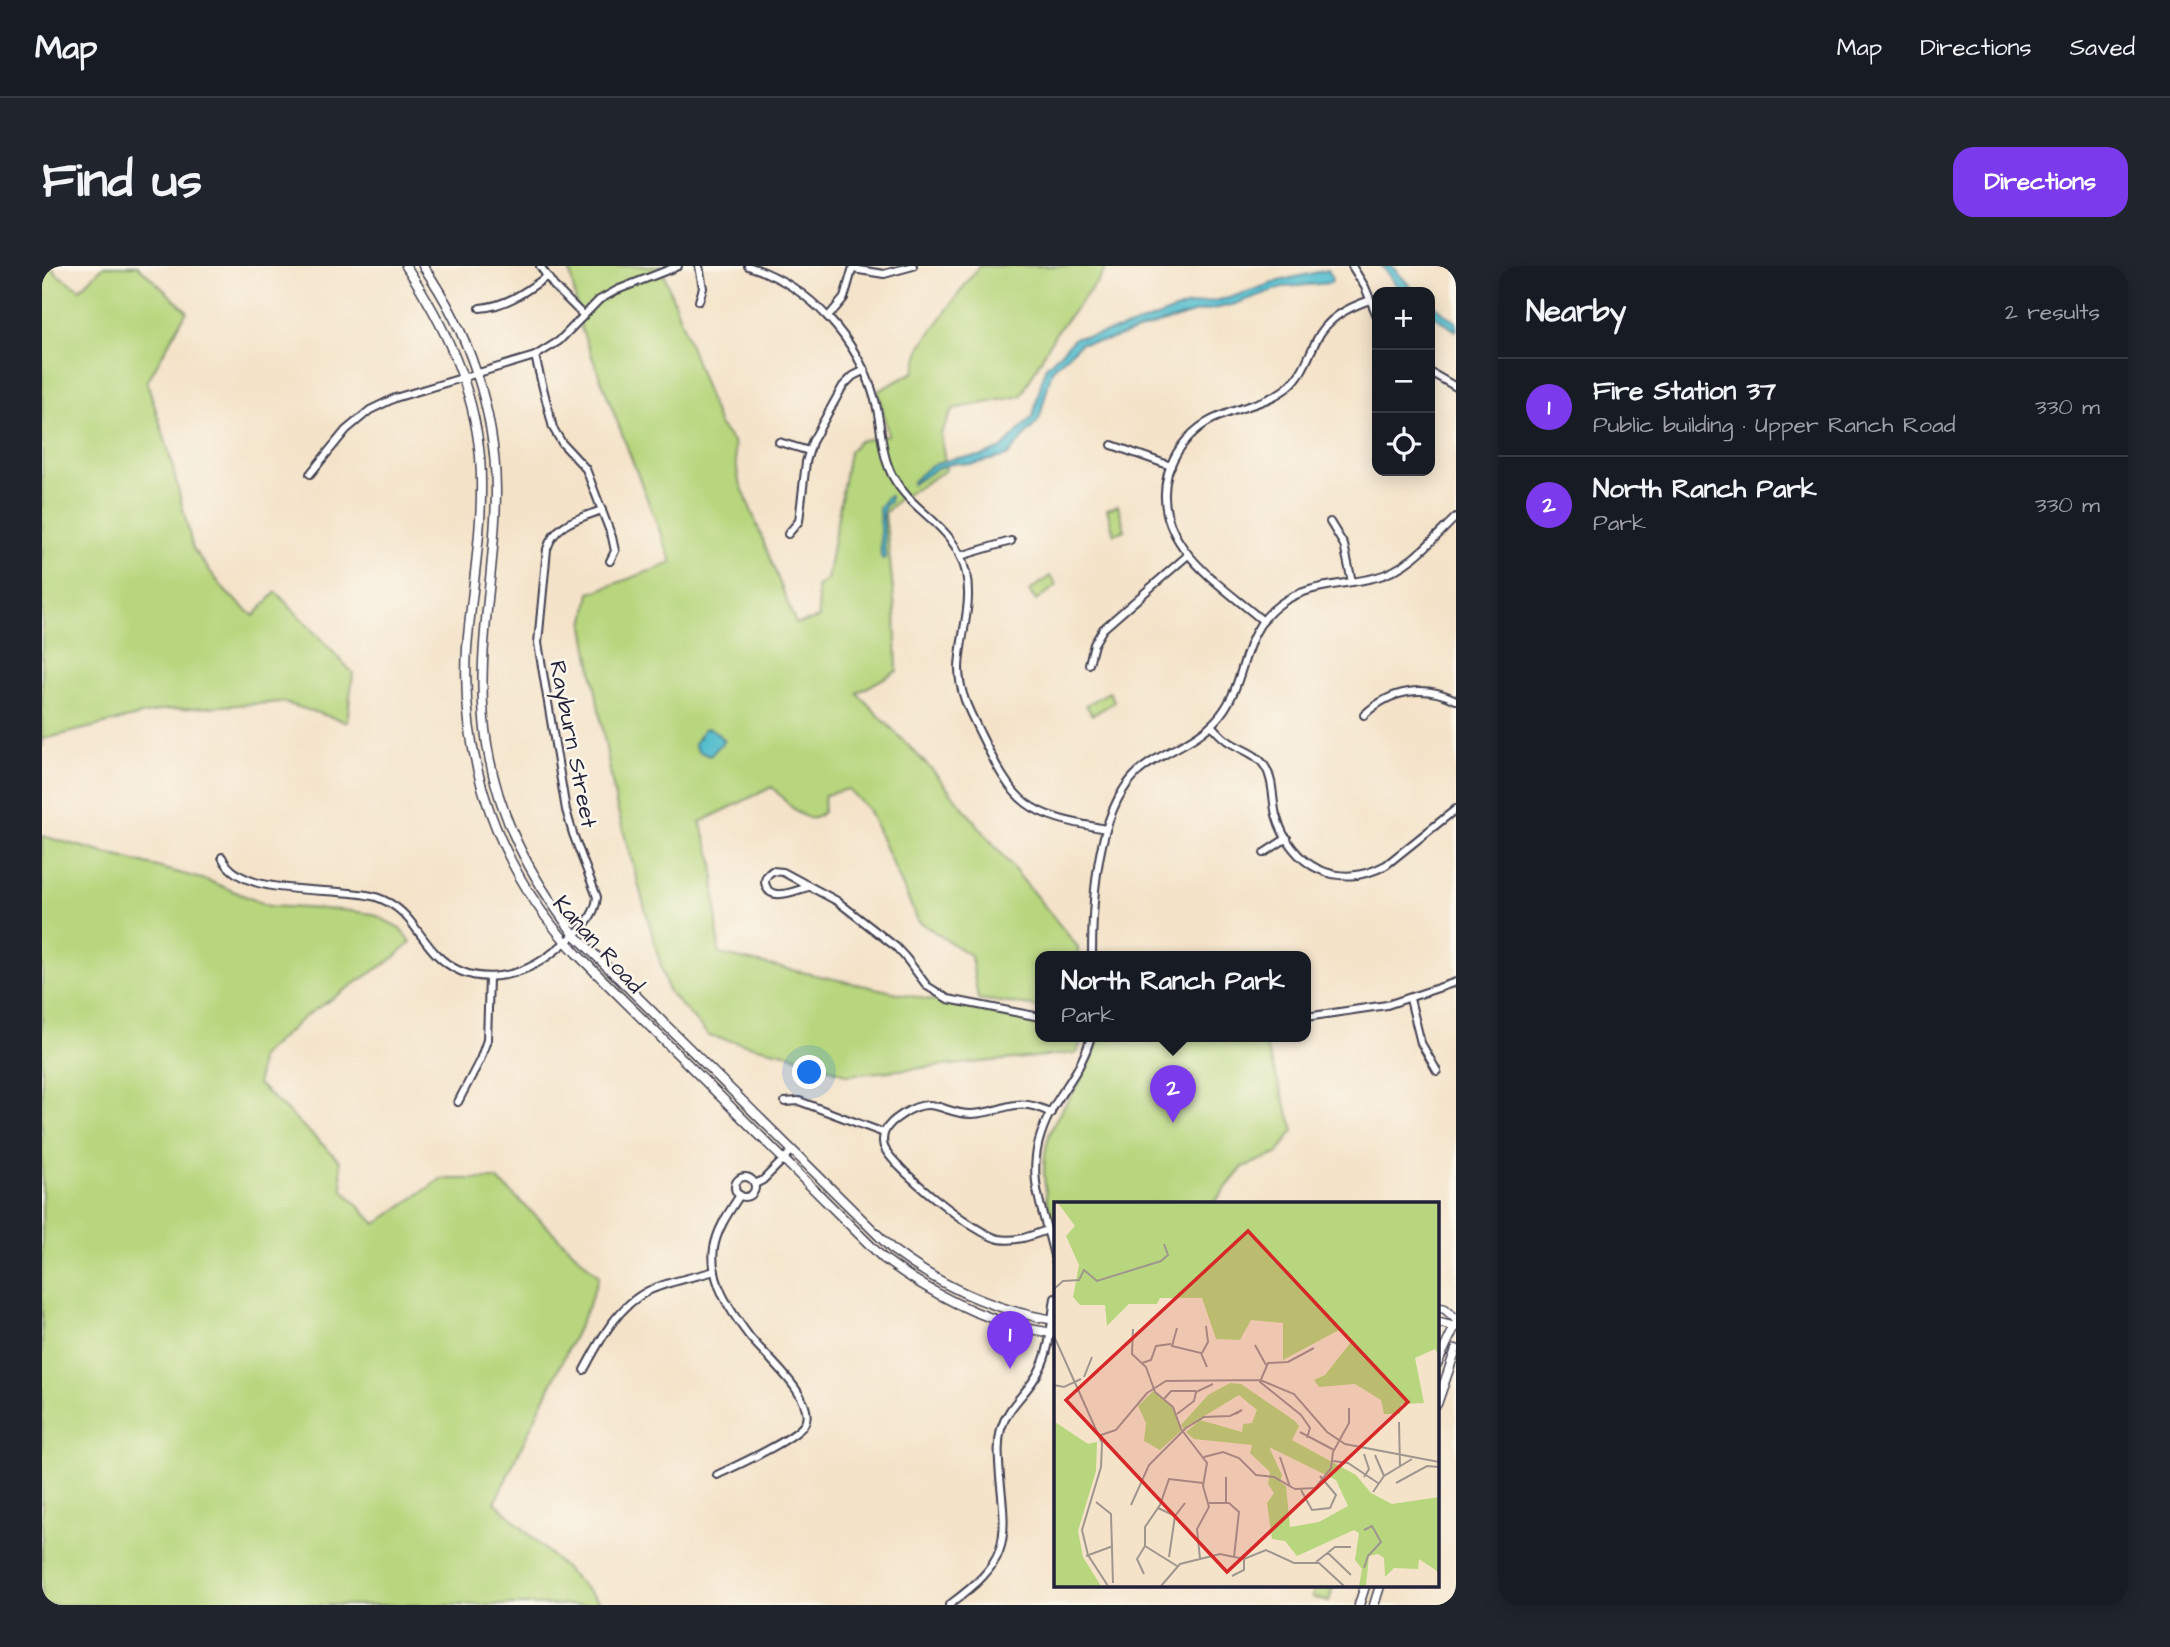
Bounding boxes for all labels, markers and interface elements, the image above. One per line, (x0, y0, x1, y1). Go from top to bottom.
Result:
text: Map (35, 25, 97, 71)
text: Map (1837, 31, 1882, 65)
text: Directions (1920, 31, 2032, 65)
text: Saved (2070, 31, 2135, 65)
button: Directions (1953, 147, 2128, 217)
text: Find us (42, 148, 202, 216)
map controls (1372, 287, 1435, 476)
button: + (1372, 287, 1435, 350)
text: Nearby (1526, 291, 1626, 333)
text: 2 results (2005, 296, 2100, 328)
button: − (1372, 350, 1435, 413)
text: Fire Station 37 (1593, 373, 1776, 409)
text: 1 (1548, 391, 1550, 423)
text: 330 m (2035, 391, 2100, 423)
text: Public building · Upper Ranch Road (1593, 409, 1956, 441)
button: locate (1372, 413, 1435, 476)
text: North Ranch Park (1593, 471, 1817, 507)
text: 2 (1542, 489, 1556, 521)
text: 330 m (2035, 489, 2100, 521)
text: Park (1593, 507, 1646, 539)
street label: Rayburn Street (540, 658, 605, 831)
street label: Kanan Road (545, 888, 651, 1001)
popup (1035, 951, 1311, 1042)
text: North Ranch Park (1061, 963, 1285, 999)
text: Park (1061, 999, 1114, 1031)
your location (792, 1055, 826, 1089)
pin: 2 (1150, 1065, 1196, 1123)
inset map (1054, 1202, 1438, 1588)
pin: 1 (987, 1311, 1033, 1369)

